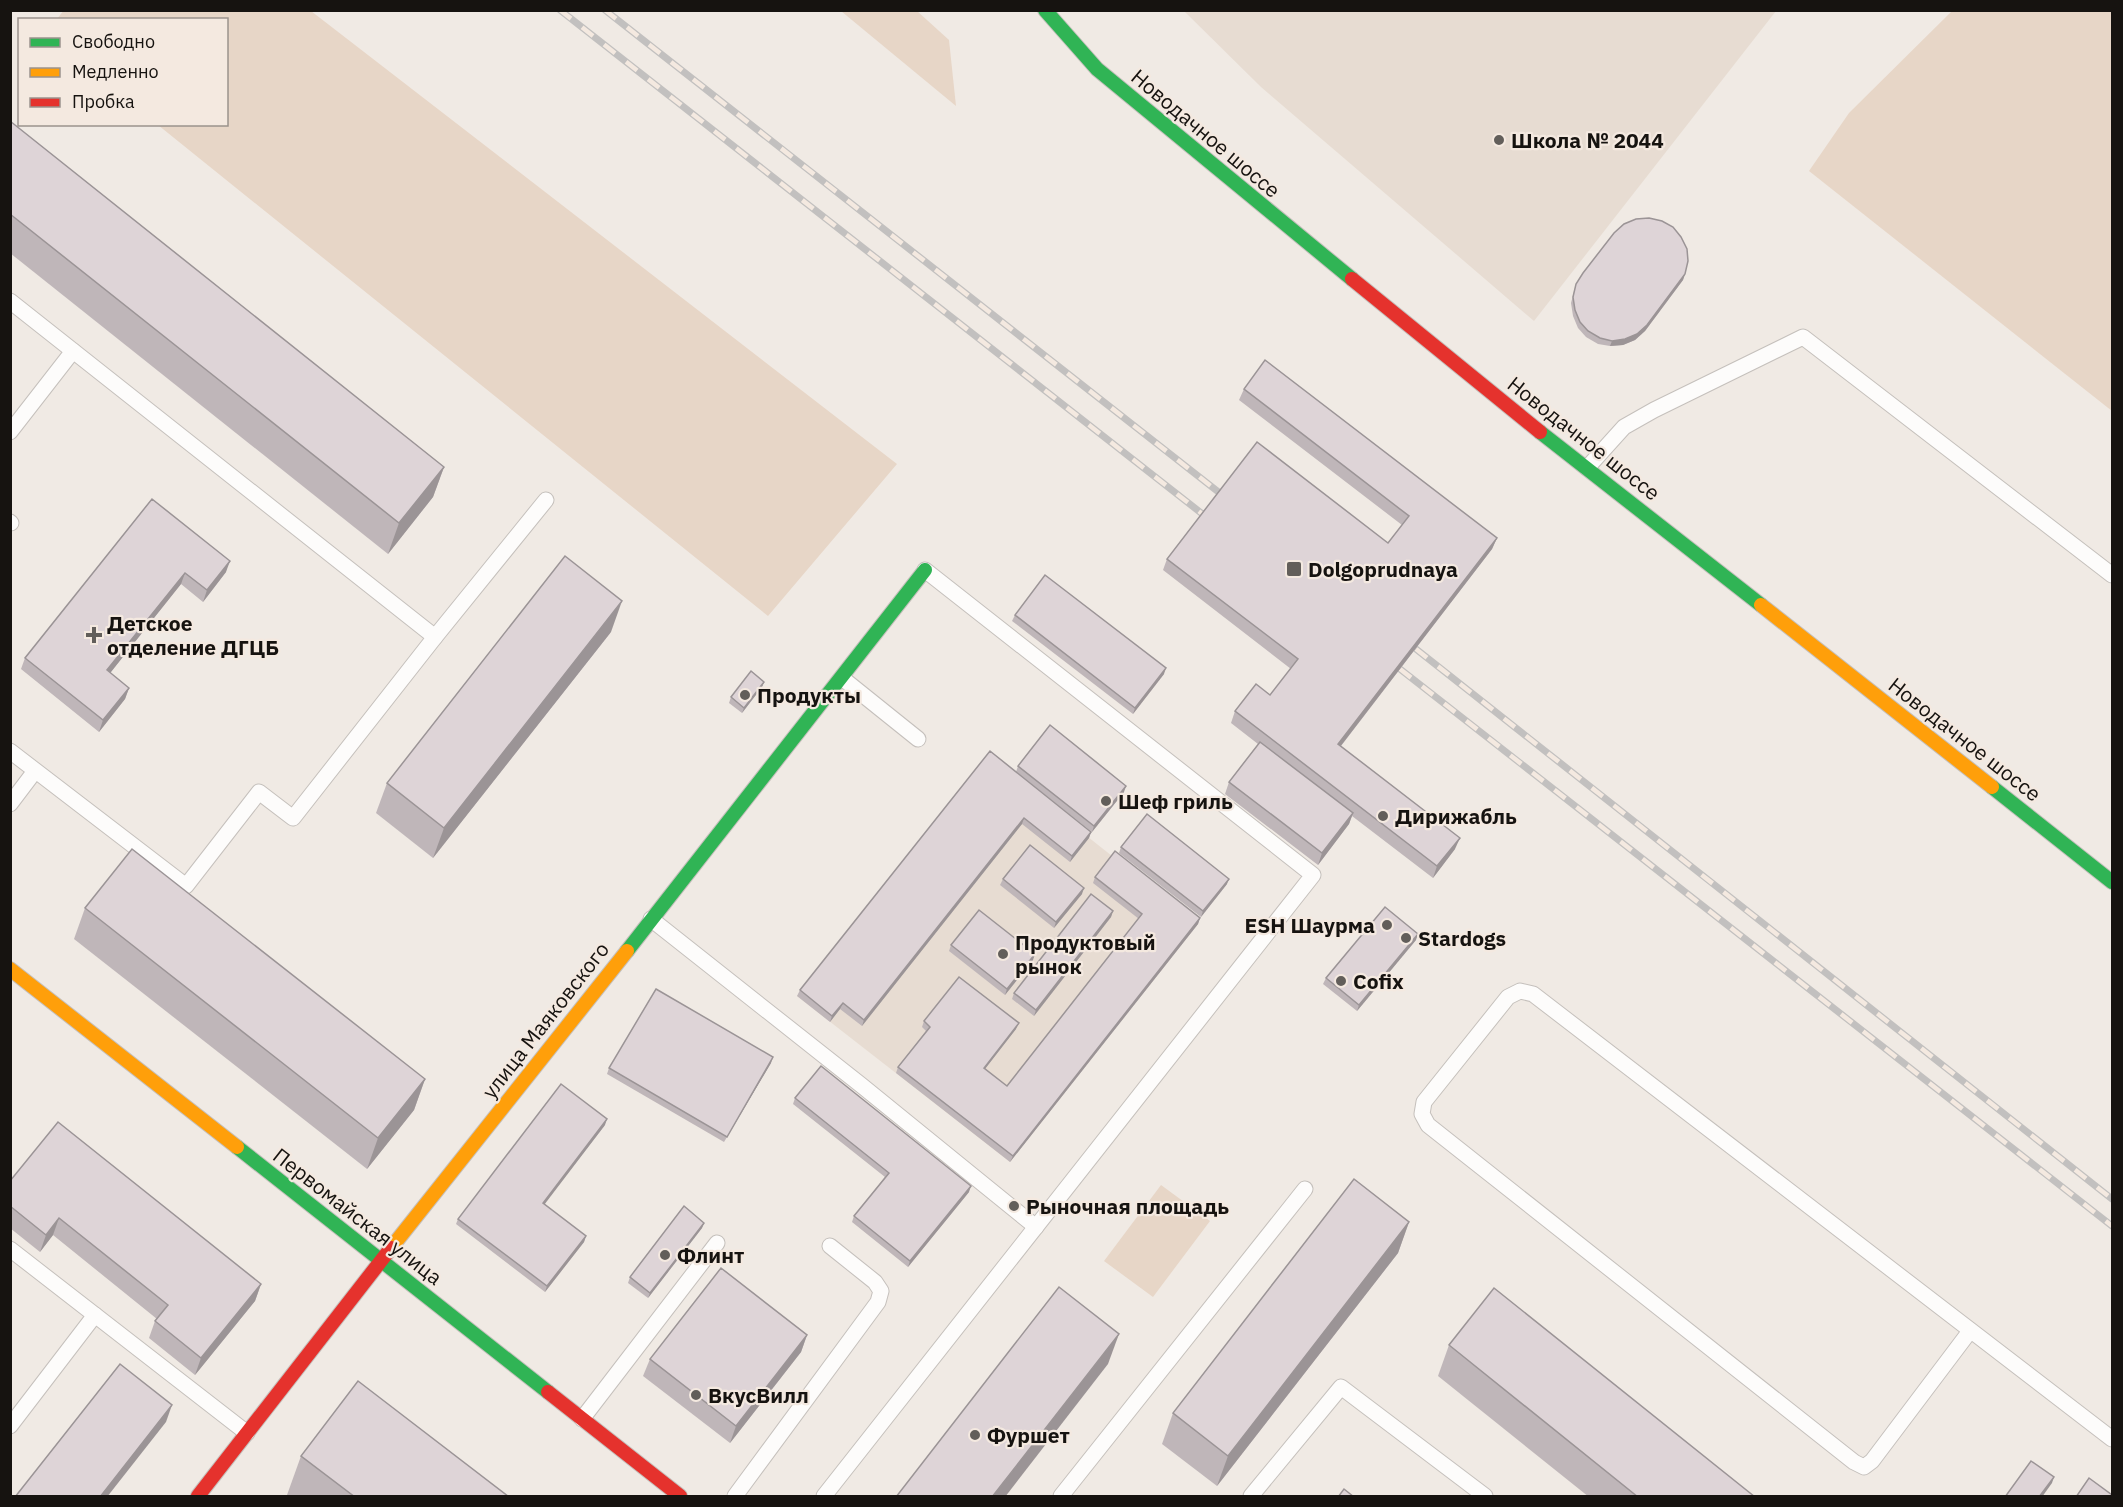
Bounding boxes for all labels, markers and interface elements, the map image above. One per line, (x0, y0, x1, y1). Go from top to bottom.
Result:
legend (18, 18, 228, 126)
text: Свободно (72, 30, 155, 53)
text: Медленно (72, 60, 159, 83)
street label: Новодачное шоссе (1126, 62, 1286, 204)
text: Пробка (72, 90, 135, 113)
place label: Школа № 2044 (1511, 126, 1664, 154)
marker: Школа № 2044 (1492, 133, 1506, 147)
street label: Новодачное шоссе (1502, 370, 1666, 506)
place label: Dolgoprudnaya (1308, 555, 1458, 583)
marker: Dolgoprudnaya (1285, 560, 1303, 578)
place label: Детское отделение ДГЦБ (107, 609, 279, 661)
marker: Детское отделение ДГЦБ (85, 626, 103, 644)
street label: Новодачное шоссе (1883, 671, 2047, 807)
place label: Продукты (757, 681, 861, 709)
marker: Продукты (738, 688, 752, 702)
place label: Шеф гриль (1118, 787, 1233, 815)
marker: Шеф гриль (1099, 794, 1113, 808)
place label: Дирижабль (1395, 802, 1517, 830)
marker: Дирижабль (1376, 809, 1390, 823)
place label: ESH Шаурма (1244, 911, 1375, 939)
marker: ESH Шаурма (1380, 918, 1394, 932)
place label: Stardogs (1418, 924, 1506, 952)
place label: Продуктовый рынок (1015, 928, 1156, 980)
marker: Stardogs (1399, 931, 1413, 945)
street label: улица Маяковского (475, 936, 615, 1104)
marker: Продуктовый рынок (996, 947, 1010, 961)
place label: Cofix (1353, 967, 1404, 995)
marker: Cofix (1334, 974, 1348, 988)
street label: Первомайская улица (268, 1141, 448, 1291)
place label: Рыночная площадь (1026, 1192, 1229, 1220)
marker: Рыночная площадь (1007, 1199, 1021, 1213)
place label: Флинт (677, 1241, 744, 1269)
marker: Флинт (658, 1248, 672, 1262)
place label: ВкусВилл (708, 1381, 809, 1409)
marker: ВкусВилл (689, 1388, 703, 1402)
place label: Фуршет (987, 1421, 1070, 1449)
marker: Фуршет (968, 1428, 982, 1442)

